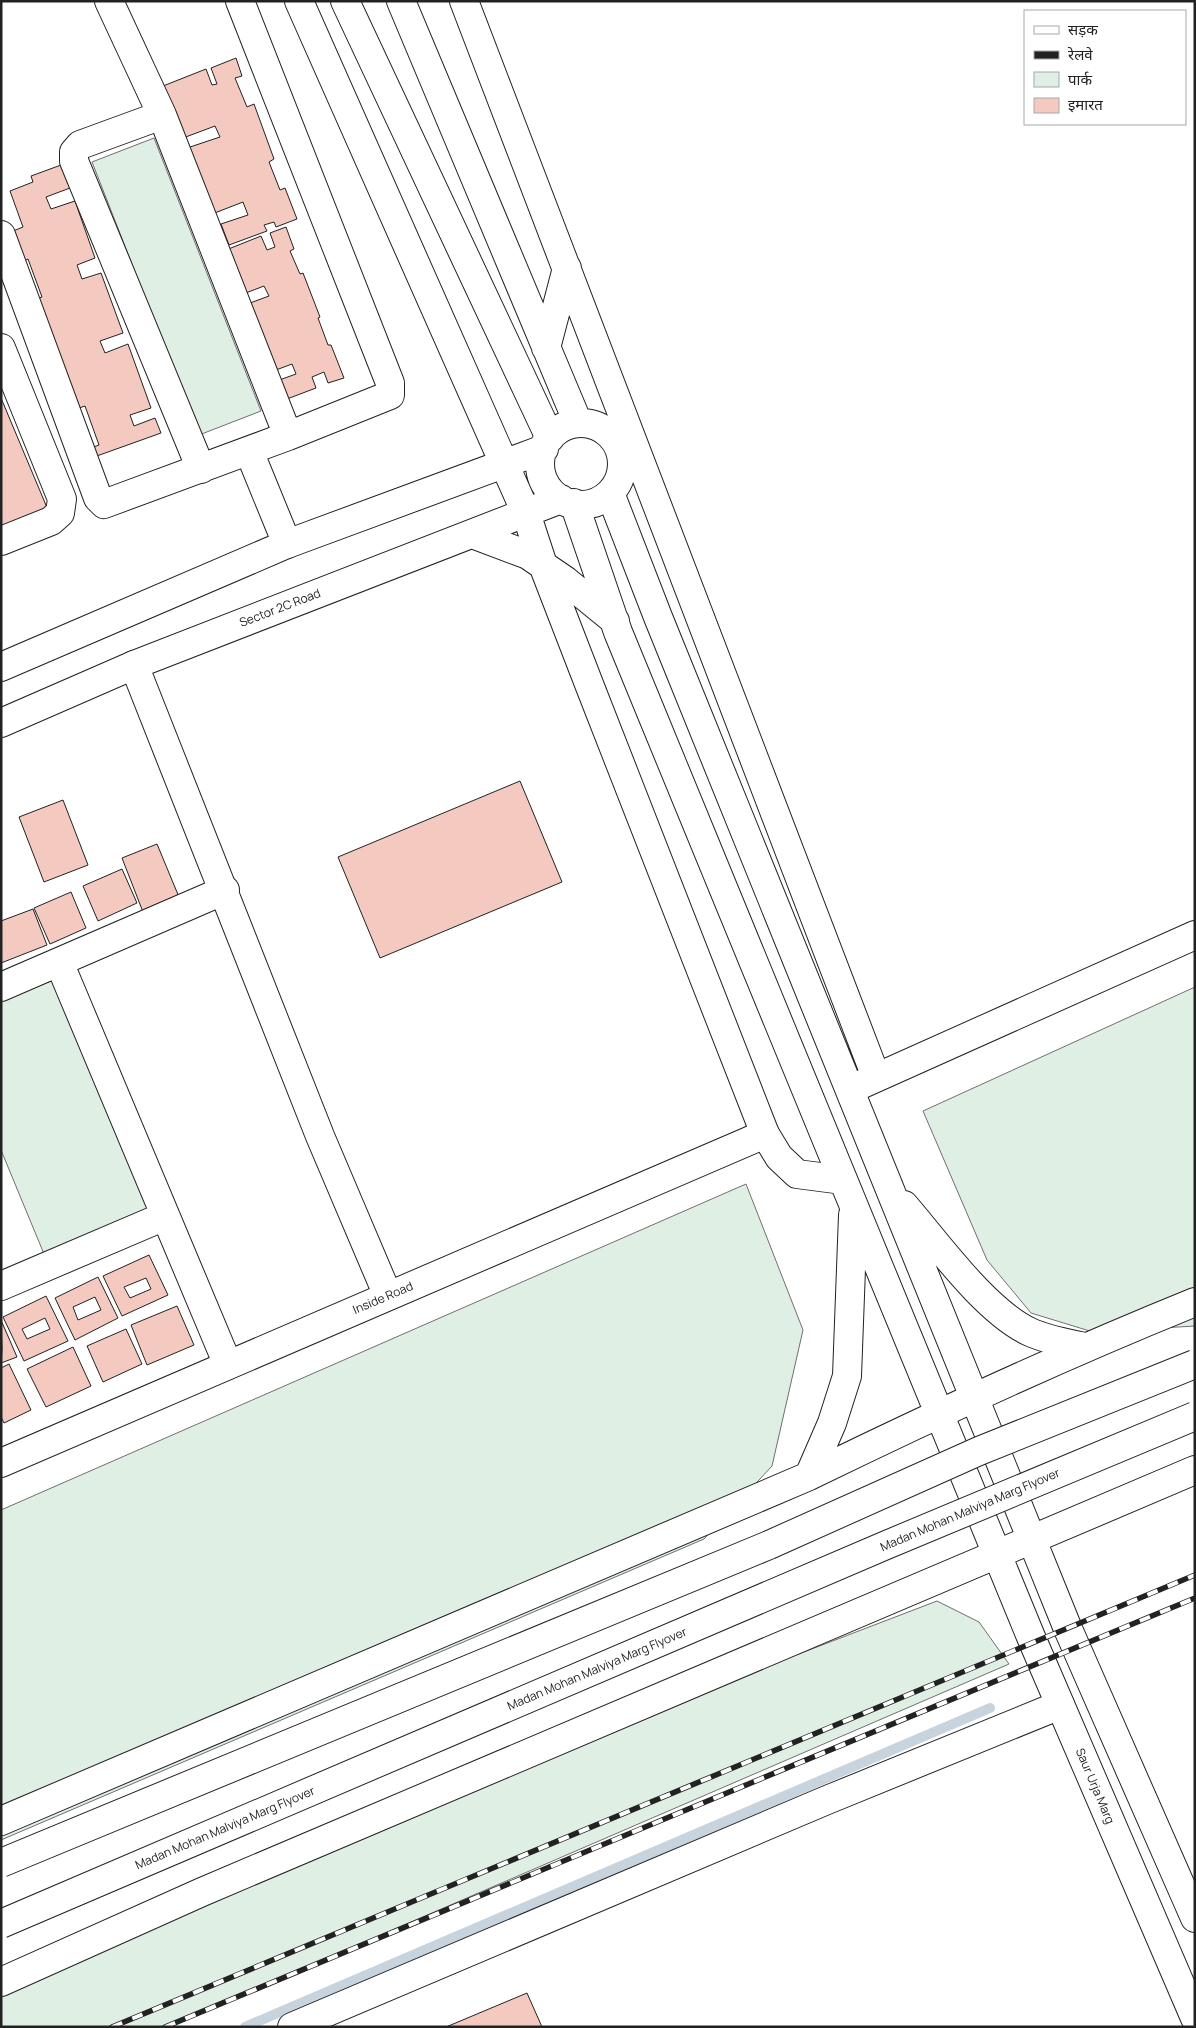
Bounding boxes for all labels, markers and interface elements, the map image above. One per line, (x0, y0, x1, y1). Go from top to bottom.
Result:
legend (1024, 10, 1186, 125)
text: सड़क (1068, 19, 1098, 40)
text: रेलवे (1067, 44, 1093, 65)
text: पार्क (1068, 69, 1092, 90)
text: इमारत (1068, 94, 1103, 115)
street label: Sector 2C Road (237, 584, 323, 631)
street label: Inside Road (350, 1277, 416, 1318)
street label: Madan Mohan Malviya Marg Flyover (877, 1464, 1063, 1555)
street label: Madan Mohan Malviya Marg Flyover (504, 1623, 690, 1714)
street label: Saur Urja Marg (1072, 1745, 1119, 1826)
street label: Madan Mohan Malviya Marg Flyover (132, 1782, 318, 1873)

